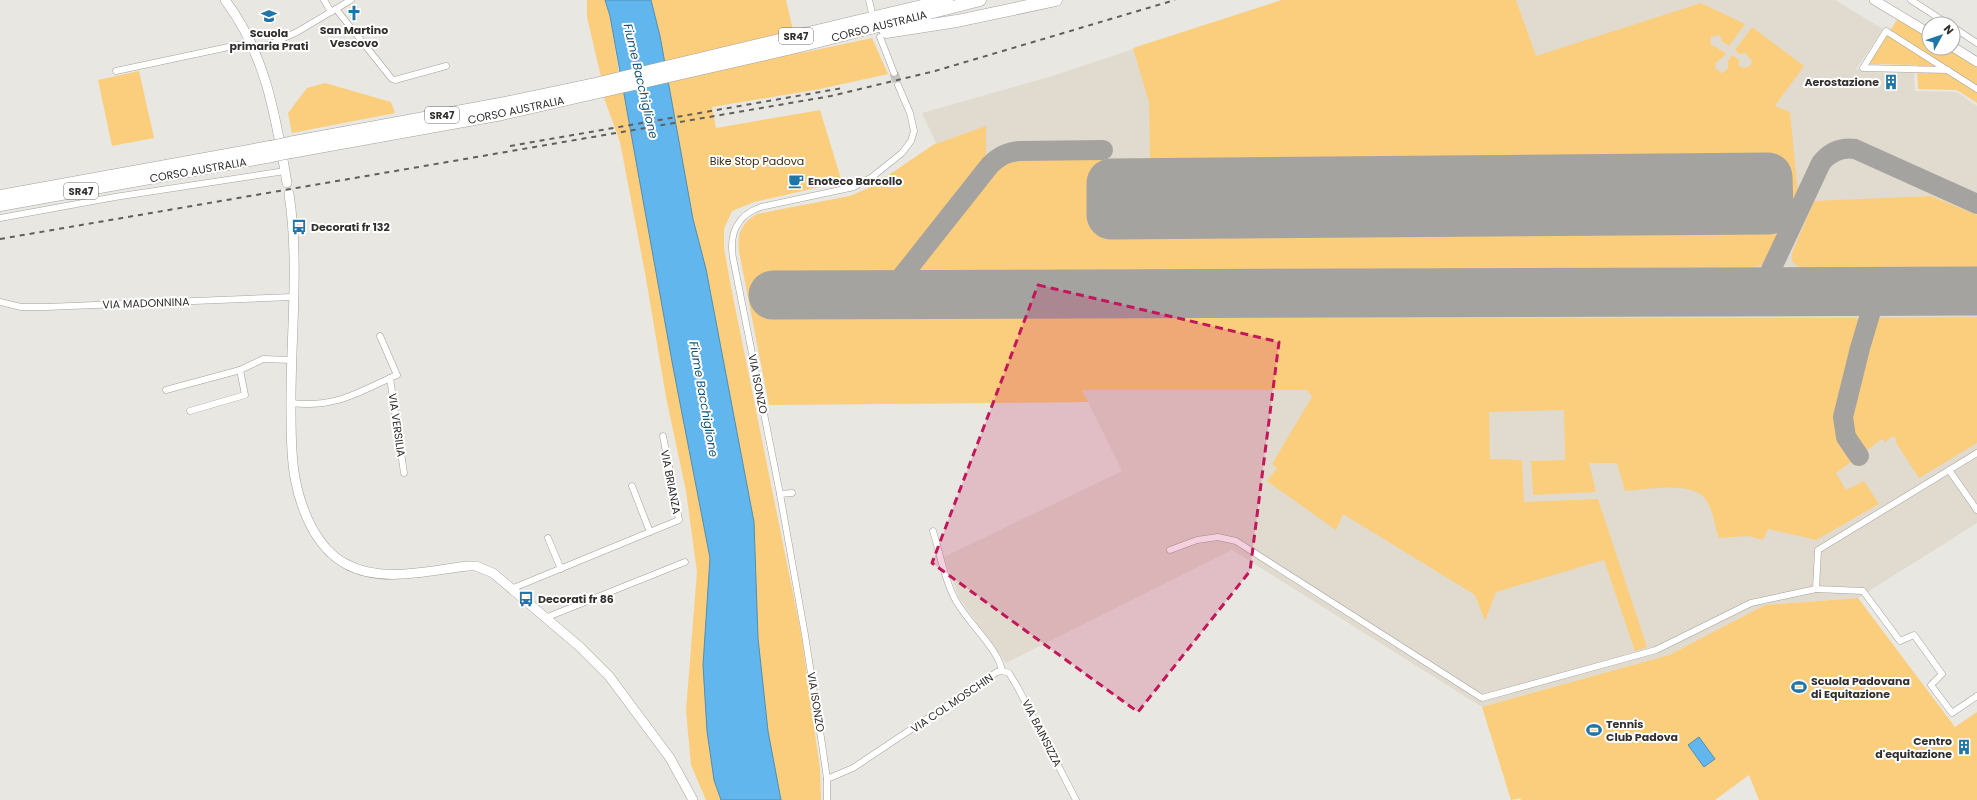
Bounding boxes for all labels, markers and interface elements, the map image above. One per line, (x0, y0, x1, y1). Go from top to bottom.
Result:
church icon: San Martino Vescovo (345, 4, 363, 22)
street label: CORSO AUSTRALIA (829, 6, 929, 46)
school or university icon: Scuola primaria Prati (260, 7, 278, 25)
north arrow (1921, 16, 1961, 56)
text: N (1940, 21, 1957, 38)
place label: San Martino Vescovo (320, 22, 388, 51)
water label: Fiume Bacchiglione (619, 22, 663, 141)
place label: Scuola primaria Prati (229, 25, 309, 54)
road number: SR47 (779, 28, 813, 44)
building icon: Aerostazione (1882, 73, 1900, 91)
place label: Aerostazione (1804, 74, 1879, 90)
street label: CORSO AUSTRALIA (466, 92, 566, 128)
road number: SR47 (425, 107, 459, 123)
park label: Bike Stop Padova (710, 153, 804, 169)
street label: CORSO AUSTRALIA (148, 154, 248, 186)
cafe icon: Enoteco Barcollo (787, 172, 805, 190)
place label: Enoteco Barcollo (808, 173, 902, 189)
road number: SR47 (64, 183, 98, 199)
bus stop icon: Decorati fr 132 (290, 218, 308, 236)
place label: Decorati fr 132 (311, 219, 390, 235)
street label: VIA MADONNINA (102, 293, 190, 313)
water label: Fiume Bacchiglione (685, 340, 723, 459)
street label: VIA ISONZO (744, 353, 772, 416)
street label: VIA VERSILIA (385, 392, 409, 459)
street label: VIA BRIANZA (657, 448, 685, 516)
bus stop icon: Decorati fr 86 (517, 590, 535, 608)
place label: Decorati fr 86 (538, 591, 614, 607)
street label: VIA COL MOSCHIN (908, 669, 996, 737)
street label: VIA ISONZO (803, 671, 829, 734)
place label: Scuola Padovana di Equitazione (1811, 673, 1910, 702)
sports icon: Scuola Padovana di Equitazione (1790, 678, 1808, 696)
street label: VIA BAINSIZZA (1018, 697, 1066, 770)
place label: Tennis Club Padova (1606, 716, 1678, 745)
sports icon: Tennis Club Padova (1585, 721, 1603, 739)
place label: Centro d'equitazione (1875, 733, 1952, 762)
building icon: Centro d'equitazione (1955, 738, 1973, 756)

